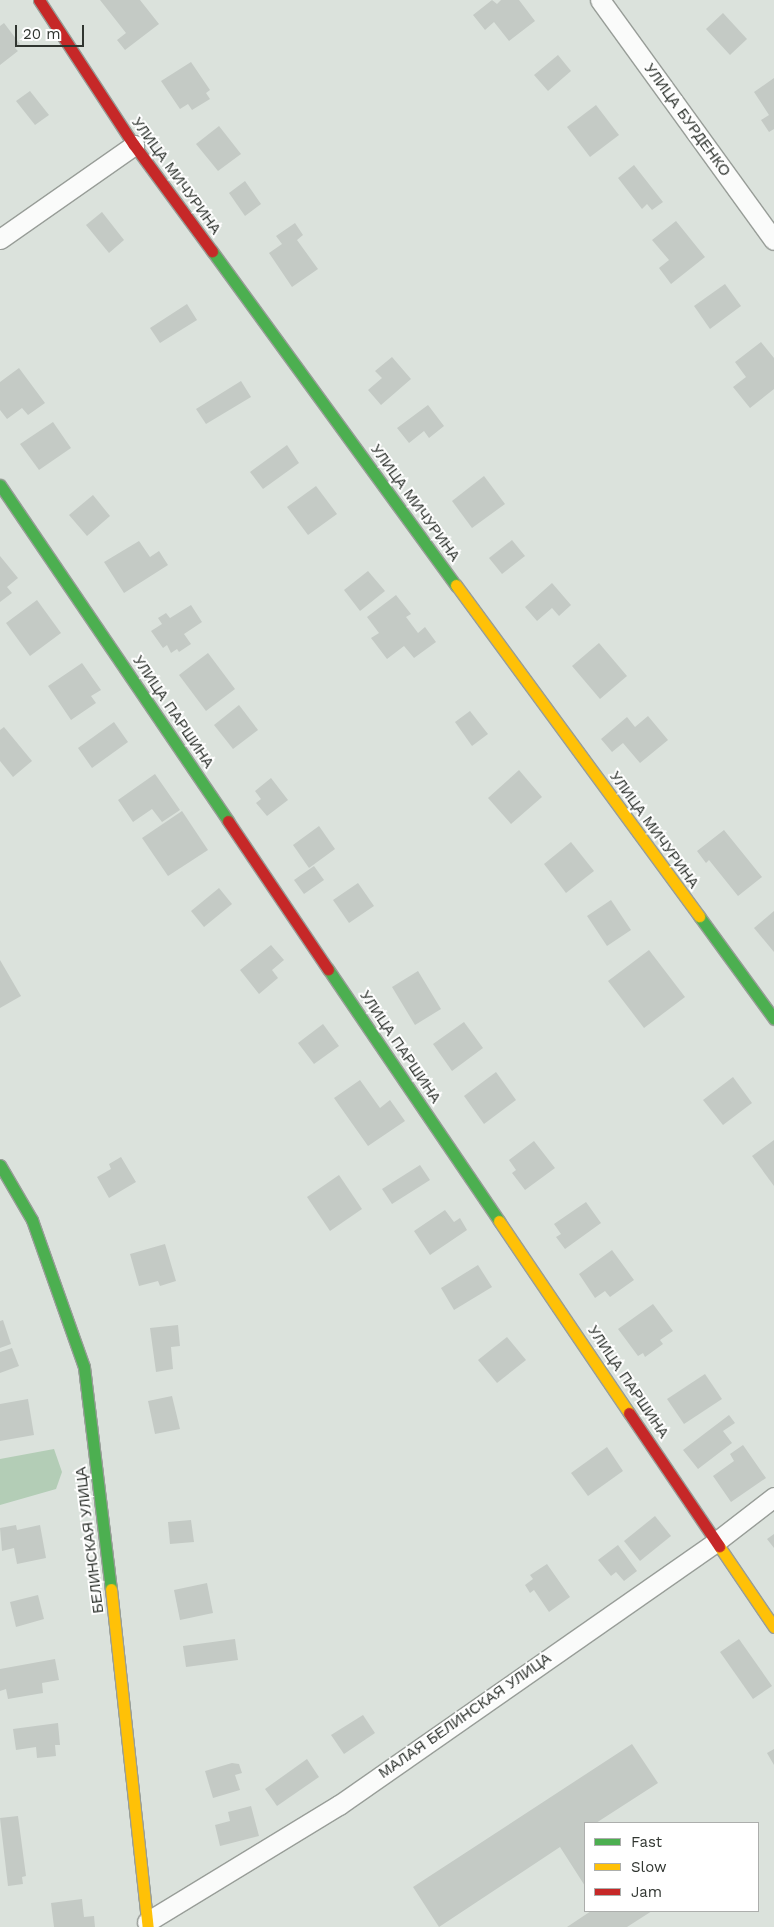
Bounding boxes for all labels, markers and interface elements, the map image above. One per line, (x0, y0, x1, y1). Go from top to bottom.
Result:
scale bar (18, 15, 86, 47)
text: 20 m (23, 25, 61, 43)
street label: УЛИЦА БУРДЕНКО (640, 60, 734, 180)
street label: УЛИЦА МИЧУРИНА (127, 114, 225, 238)
street label: УЛИЦА МИЧУРИНА (366, 441, 464, 565)
street label: УЛИЦА ПАРШИНА (129, 652, 217, 772)
street label: УЛИЦА МИЧУРИНА (605, 768, 703, 892)
street label: УЛИЦА ПАРШИНА (356, 987, 444, 1107)
street label: УЛИЦА ПАРШИНА (584, 1322, 672, 1442)
street label: БЕЛИНСКАЯ УЛИЦА (72, 1466, 108, 1614)
street label: МАЛАЯ БЕЛИНСКАЯ УЛИЦА (375, 1649, 555, 1783)
legend (584, 1822, 759, 1912)
text: Fast (631, 1833, 662, 1851)
text: Slow (631, 1858, 667, 1876)
text: Jam (631, 1883, 662, 1901)

